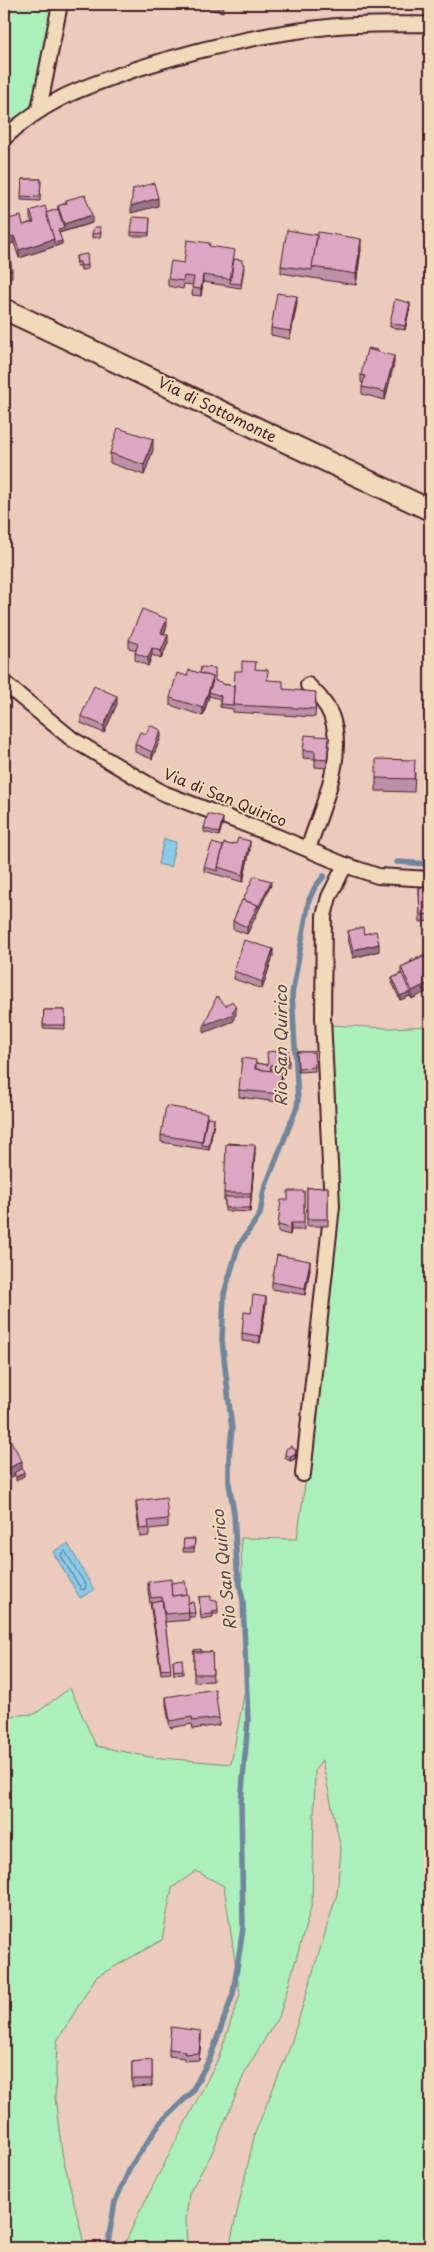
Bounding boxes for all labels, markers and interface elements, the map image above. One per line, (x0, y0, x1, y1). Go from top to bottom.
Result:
street label: Via di Sottomonte (154, 370, 281, 447)
street label: Via di San Quirico (160, 761, 291, 832)
water label: Rio San Quirico (268, 984, 292, 1107)
water label: Rio San Quirico (205, 1508, 241, 1632)

